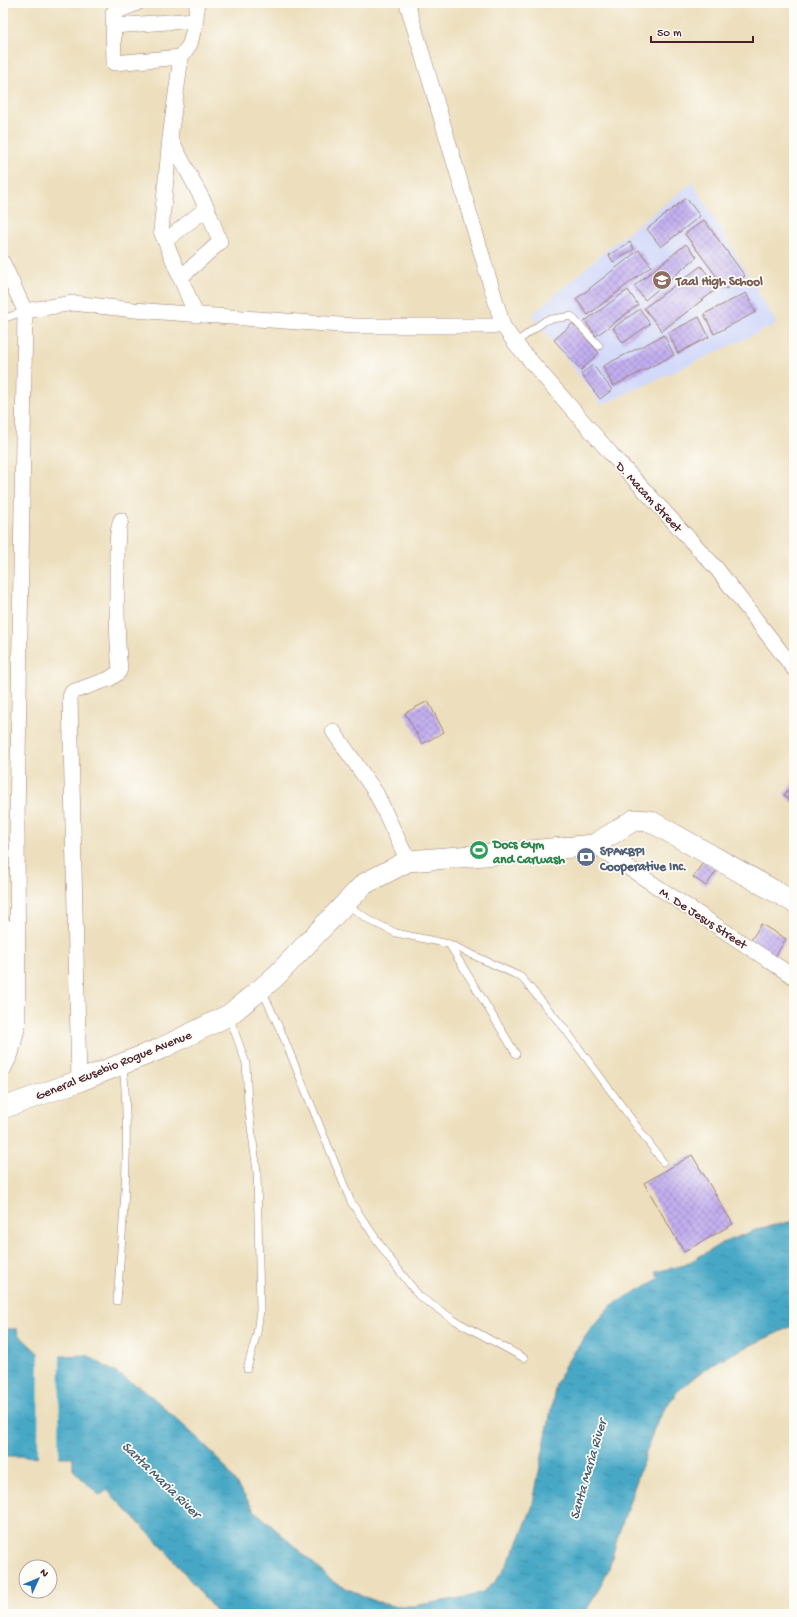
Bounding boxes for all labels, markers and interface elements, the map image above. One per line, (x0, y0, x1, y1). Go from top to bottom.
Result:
scale bar (651, 18, 753, 44)
text: 50 m (657, 27, 682, 41)
school or university icon: Taal High School (651, 269, 673, 291)
place label: Taal High School (675, 275, 763, 290)
street label: D. Macam Street (611, 459, 686, 537)
place label: Docs Gym and Carwash (492, 838, 565, 868)
sports icon: Docs Gym and Carwash (468, 839, 490, 861)
place label: SPAKBPI Cooperative Inc. (599, 845, 687, 876)
bank icon: SPAKBPI Cooperative Inc. (575, 846, 597, 868)
street label: M. De Jesus Street (656, 885, 751, 954)
street label: General Eusebio Rogue Avenue (34, 1028, 194, 1104)
water label: Santa Maria River (567, 1415, 613, 1522)
water label: Santa Maria River (117, 1439, 205, 1525)
north arrow (18, 1559, 58, 1599)
text: N (37, 1567, 51, 1580)

